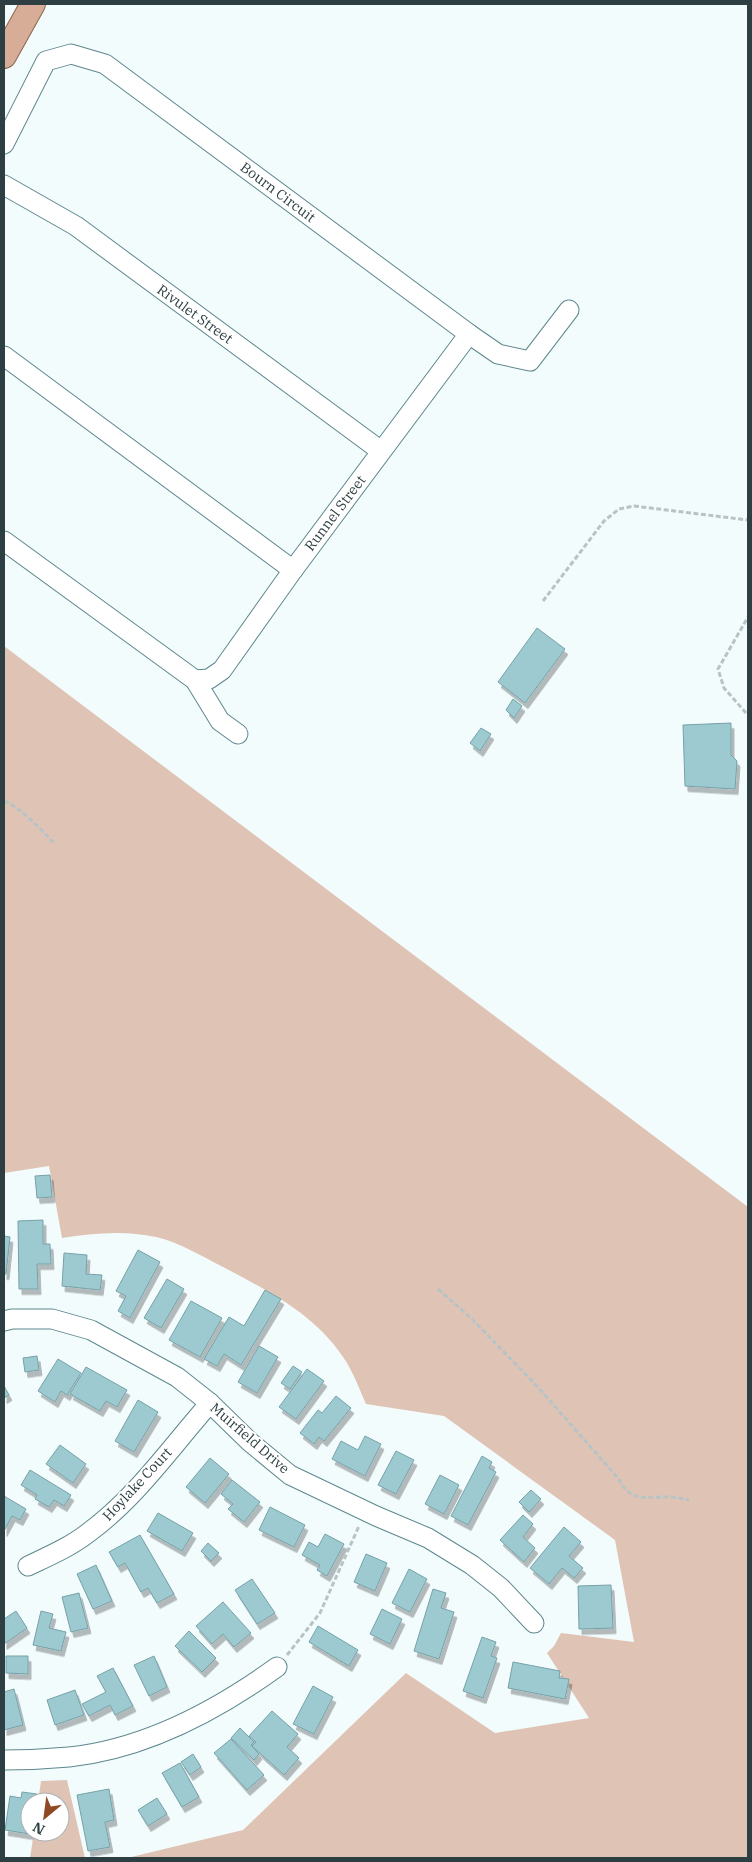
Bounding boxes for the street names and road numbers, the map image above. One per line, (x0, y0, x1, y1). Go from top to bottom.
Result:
street label: Bourn Circuit (237, 158, 319, 226)
street label: Rivulet Street (154, 281, 236, 348)
street label: Runnel Street (301, 472, 369, 554)
street label: Muirfield Drive (207, 1399, 293, 1477)
street label: Hoylake Court (98, 1444, 176, 1524)

